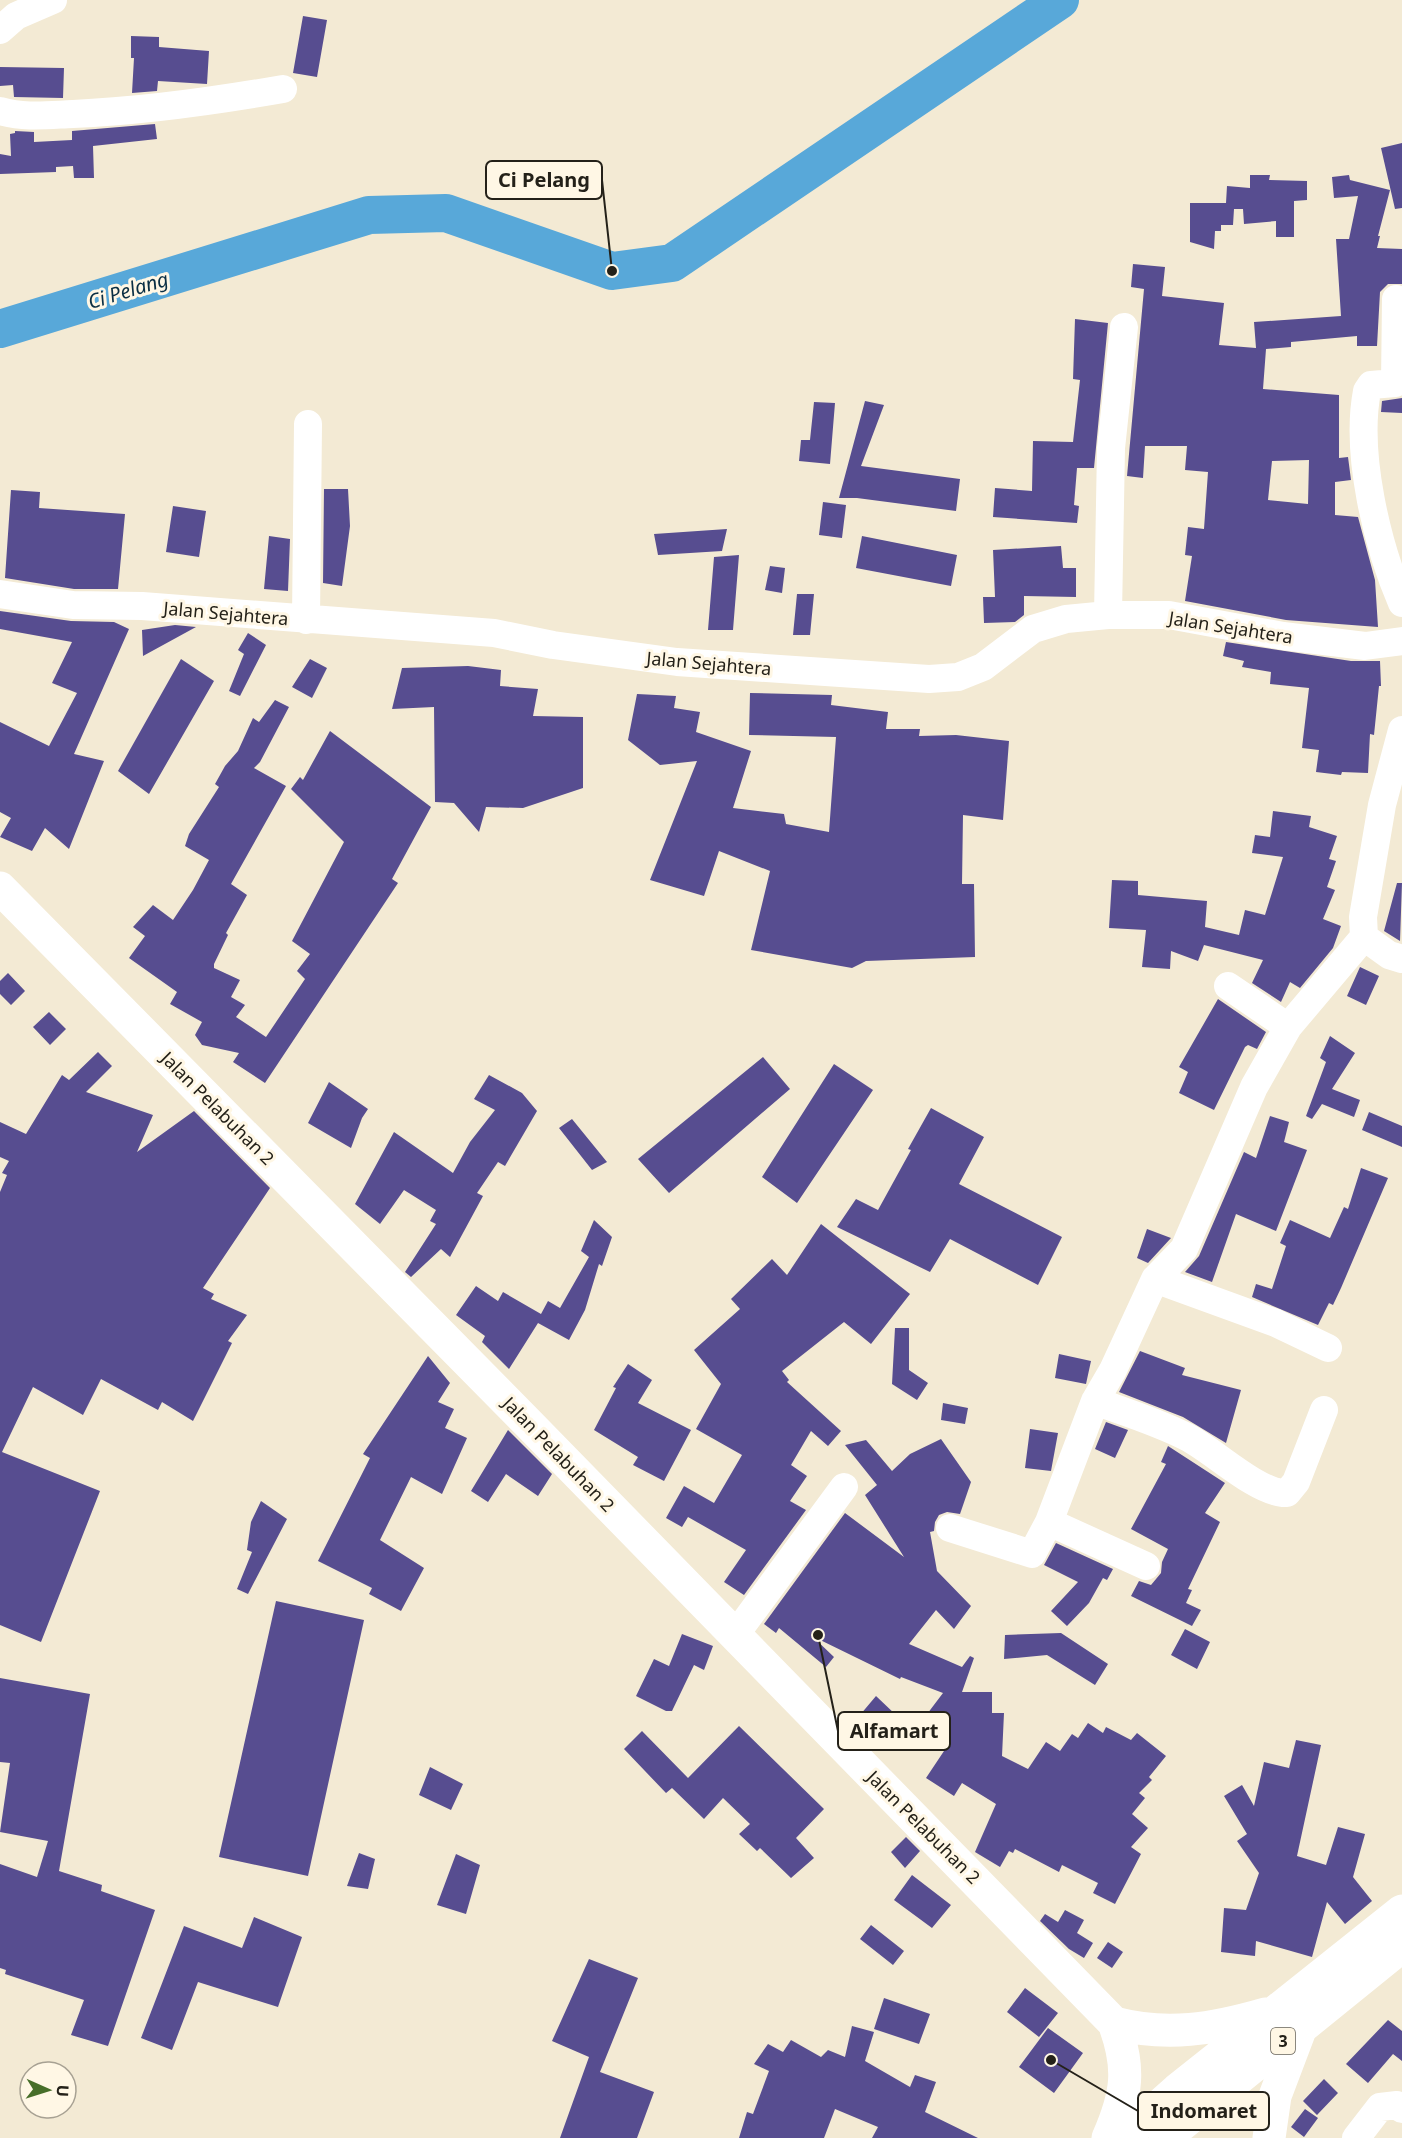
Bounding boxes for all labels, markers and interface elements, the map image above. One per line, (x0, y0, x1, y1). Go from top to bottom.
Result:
callout: Ci Pelang (486, 161, 602, 199)
text: Ci Pelang (498, 166, 590, 193)
water label: Ci Pelang (84, 265, 172, 315)
street label: Jalan Sejahtera (161, 595, 289, 630)
street label: Jalan Sejahtera (1165, 605, 1295, 649)
street label: Jalan Sejahtera (644, 645, 772, 680)
street label: Jalan Pelabuhan 2 (155, 1045, 280, 1170)
street label: Jalan Pelabuhan 2 (497, 1390, 620, 1517)
callout: Alfamart (838, 1712, 950, 1750)
text: Alfamart (850, 1717, 939, 1744)
street label: Jalan Pelabuhan 2 (861, 1764, 986, 1889)
road number: 3 (1271, 2028, 1295, 2054)
north arrow (18, 2060, 78, 2120)
text: U (52, 2084, 74, 2097)
callout: Indomaret (1138, 2092, 1269, 2130)
text: Indomaret (1151, 2097, 1258, 2124)

